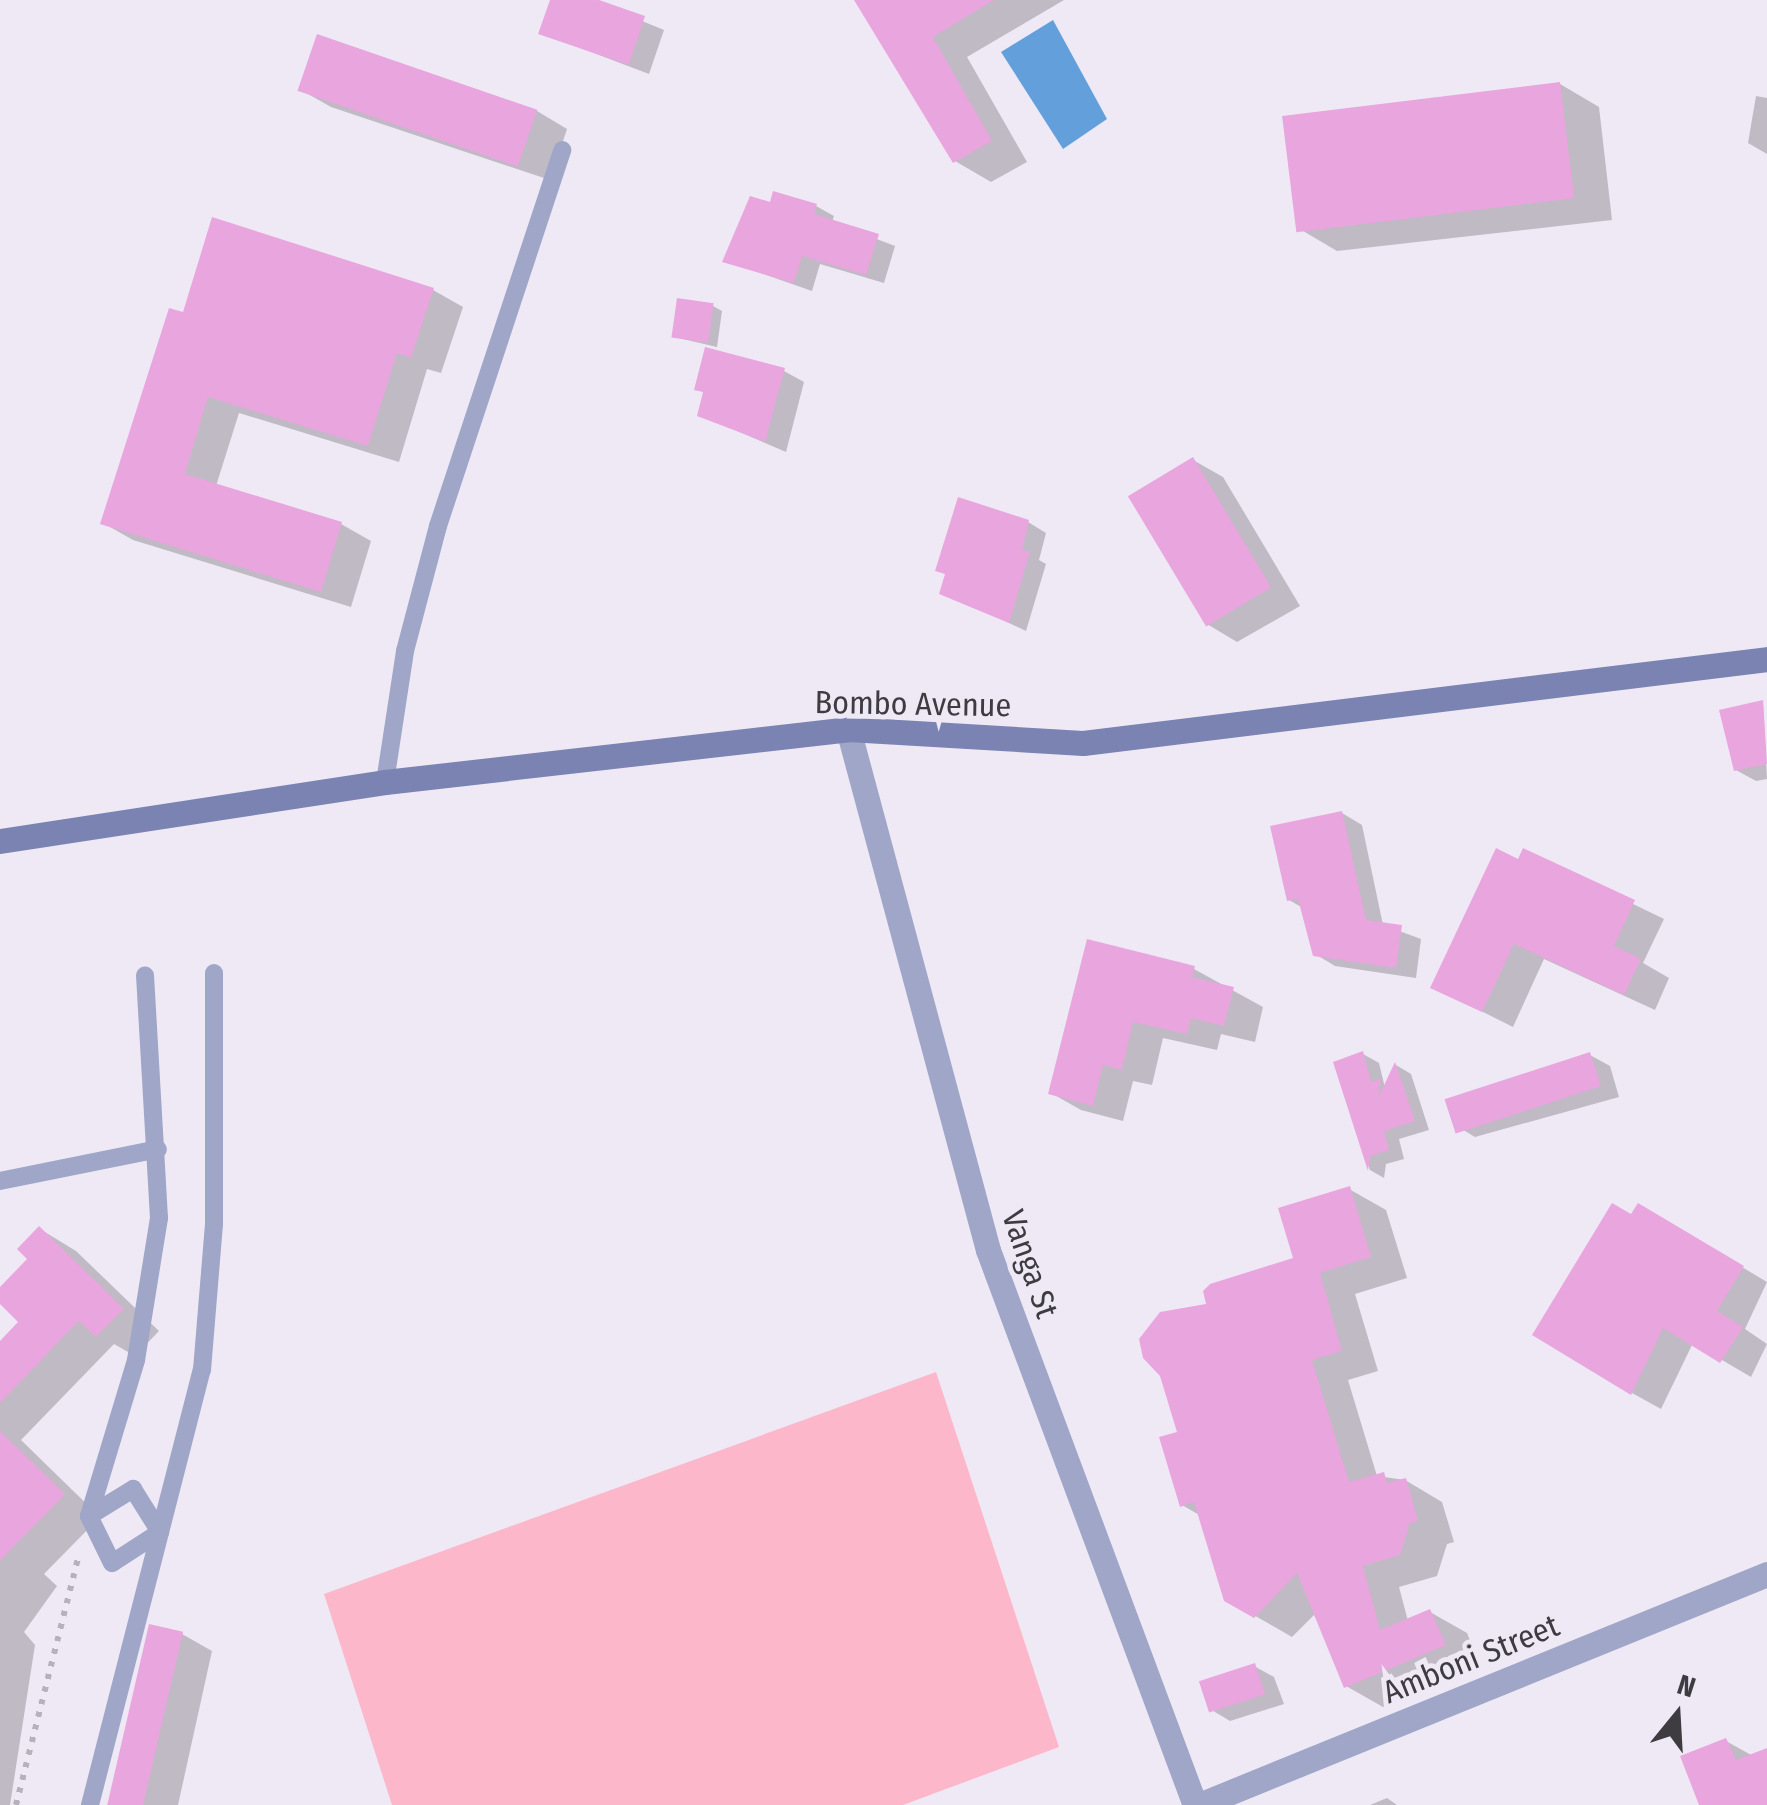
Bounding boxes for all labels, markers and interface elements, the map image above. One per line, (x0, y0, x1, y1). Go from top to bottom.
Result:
street label: Bombo Avenue (814, 683, 1012, 725)
street label: Vanga St (994, 1205, 1066, 1323)
street label: Amboni Street (1377, 1606, 1565, 1712)
north arrow (1627, 1665, 1727, 1765)
text: N (1673, 1668, 1700, 1704)

